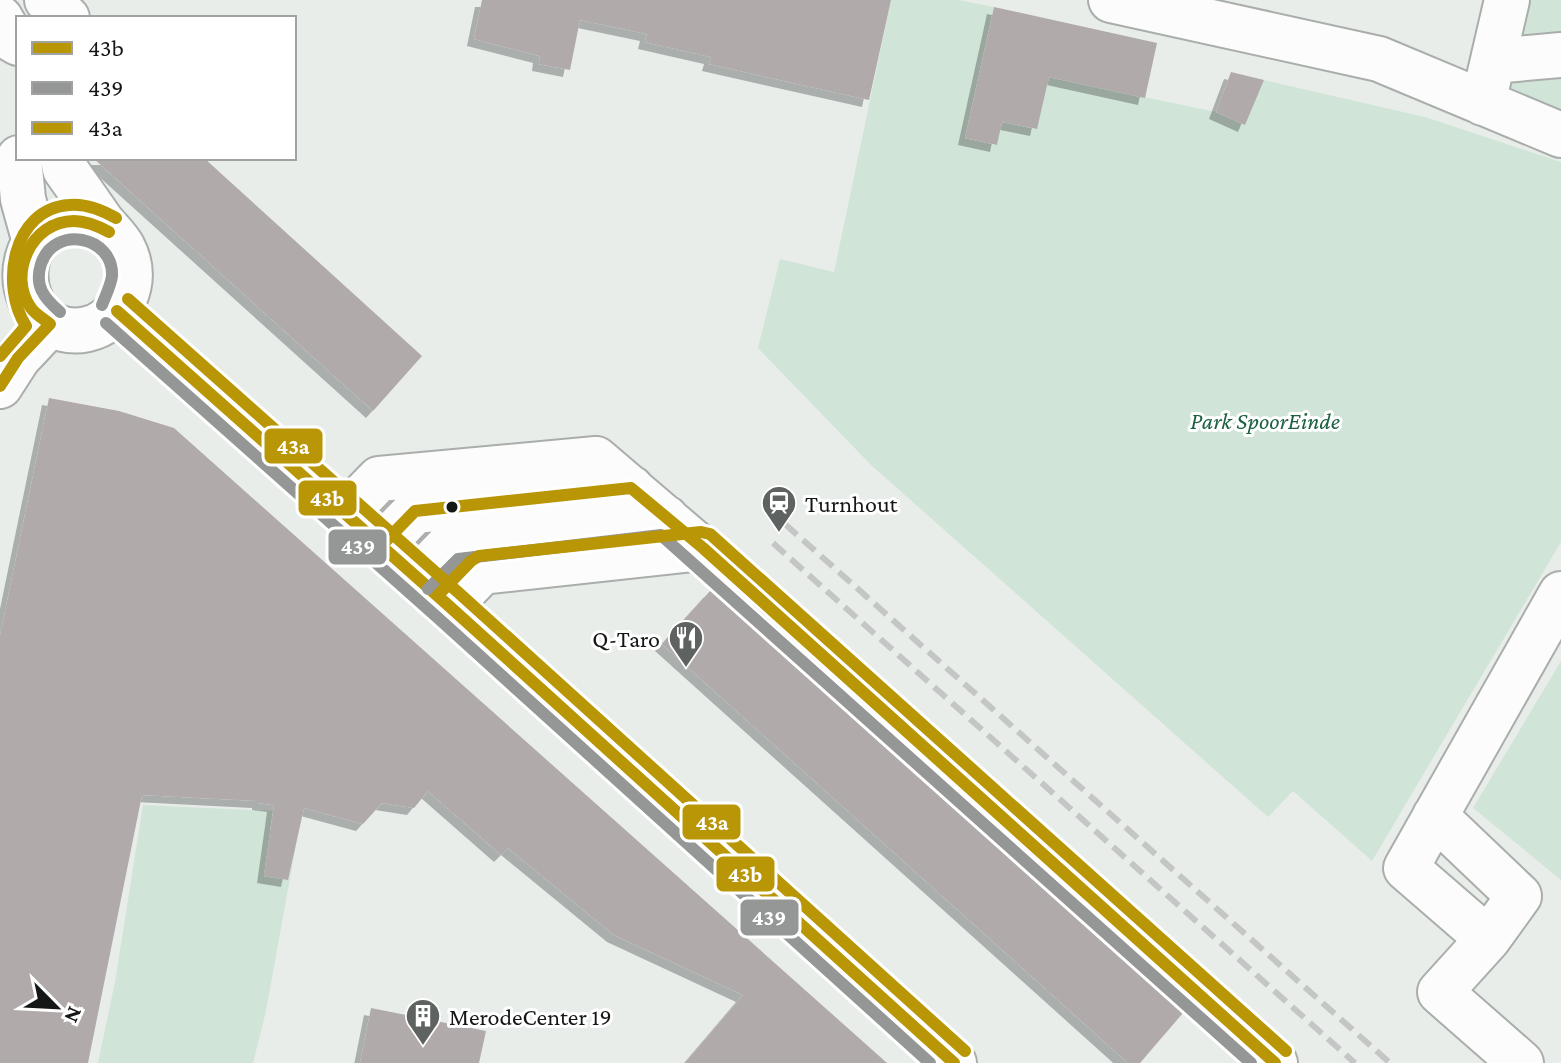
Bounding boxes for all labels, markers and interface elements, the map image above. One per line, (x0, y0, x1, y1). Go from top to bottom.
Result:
legend (16, 16, 296, 160)
text: 43b (88, 34, 124, 61)
text: 439 (88, 74, 123, 101)
text: 43a (88, 114, 123, 141)
park label: Park SpoorEinde (1190, 407, 1340, 434)
line badge: 43a (263, 427, 324, 465)
text: 43a (276, 434, 310, 459)
line badge: 43b (297, 479, 358, 517)
station icon: Turnhout (760, 484, 798, 534)
text: 43b (310, 486, 344, 511)
place label: Turnhout (805, 490, 899, 517)
unlabelled marker (444, 499, 460, 515)
line badge: 439 (327, 528, 388, 566)
text: 439 (341, 534, 375, 559)
restaurant icon: Q-Taro (667, 619, 705, 669)
place label: Q-Taro (592, 625, 660, 652)
line badge: 43a (681, 803, 742, 841)
text: 43a (695, 810, 729, 835)
line badge: 43b (715, 855, 776, 893)
text: 43b (728, 862, 762, 887)
line badge: 439 (739, 898, 800, 937)
text: 439 (752, 905, 786, 930)
north arrow (16, 967, 96, 1047)
building icon: MerodeCenter 19 (404, 997, 442, 1047)
text: N (59, 1003, 88, 1027)
place label: MerodeCenter 19 (449, 1003, 612, 1030)

